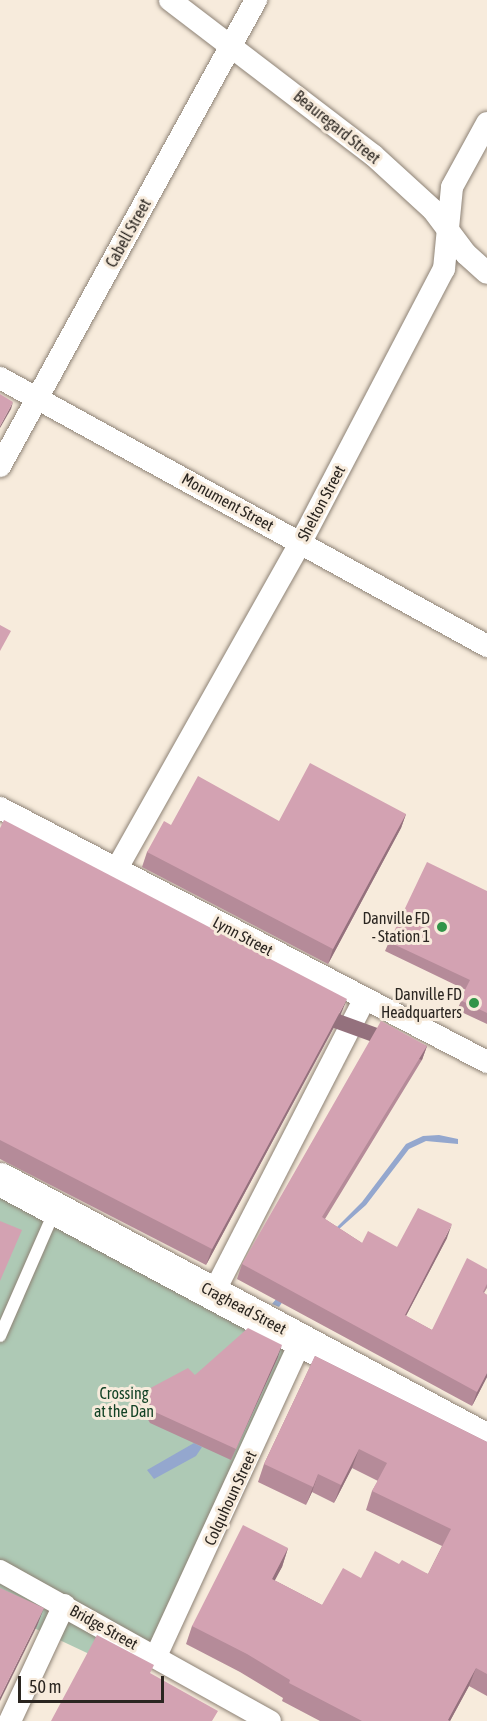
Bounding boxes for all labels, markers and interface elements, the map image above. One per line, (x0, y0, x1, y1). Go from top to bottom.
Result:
street label: Beauregard Street (290, 86, 384, 168)
street label: Cabell Street (101, 195, 155, 271)
street label: Shelton Street (293, 462, 349, 544)
street label: Monument Street (179, 469, 277, 535)
place label: Danville FD - Station 1 (362, 908, 430, 946)
street label: Lynn Street (210, 912, 276, 960)
marker: Danville FD - Station 1 (435, 920, 449, 934)
place label: Danville FD Headquarters (381, 984, 462, 1022)
marker: Danville FD Headquarters (467, 996, 481, 1010)
street label: Craghead Street (198, 1278, 290, 1338)
park label: Crossing at the Dan (94, 1383, 154, 1421)
street label: Colquhoun Street (200, 1448, 260, 1548)
street label: Bridge Street (67, 1600, 141, 1654)
scale bar (21, 1664, 166, 1702)
text: 50 m (29, 1676, 61, 1697)

